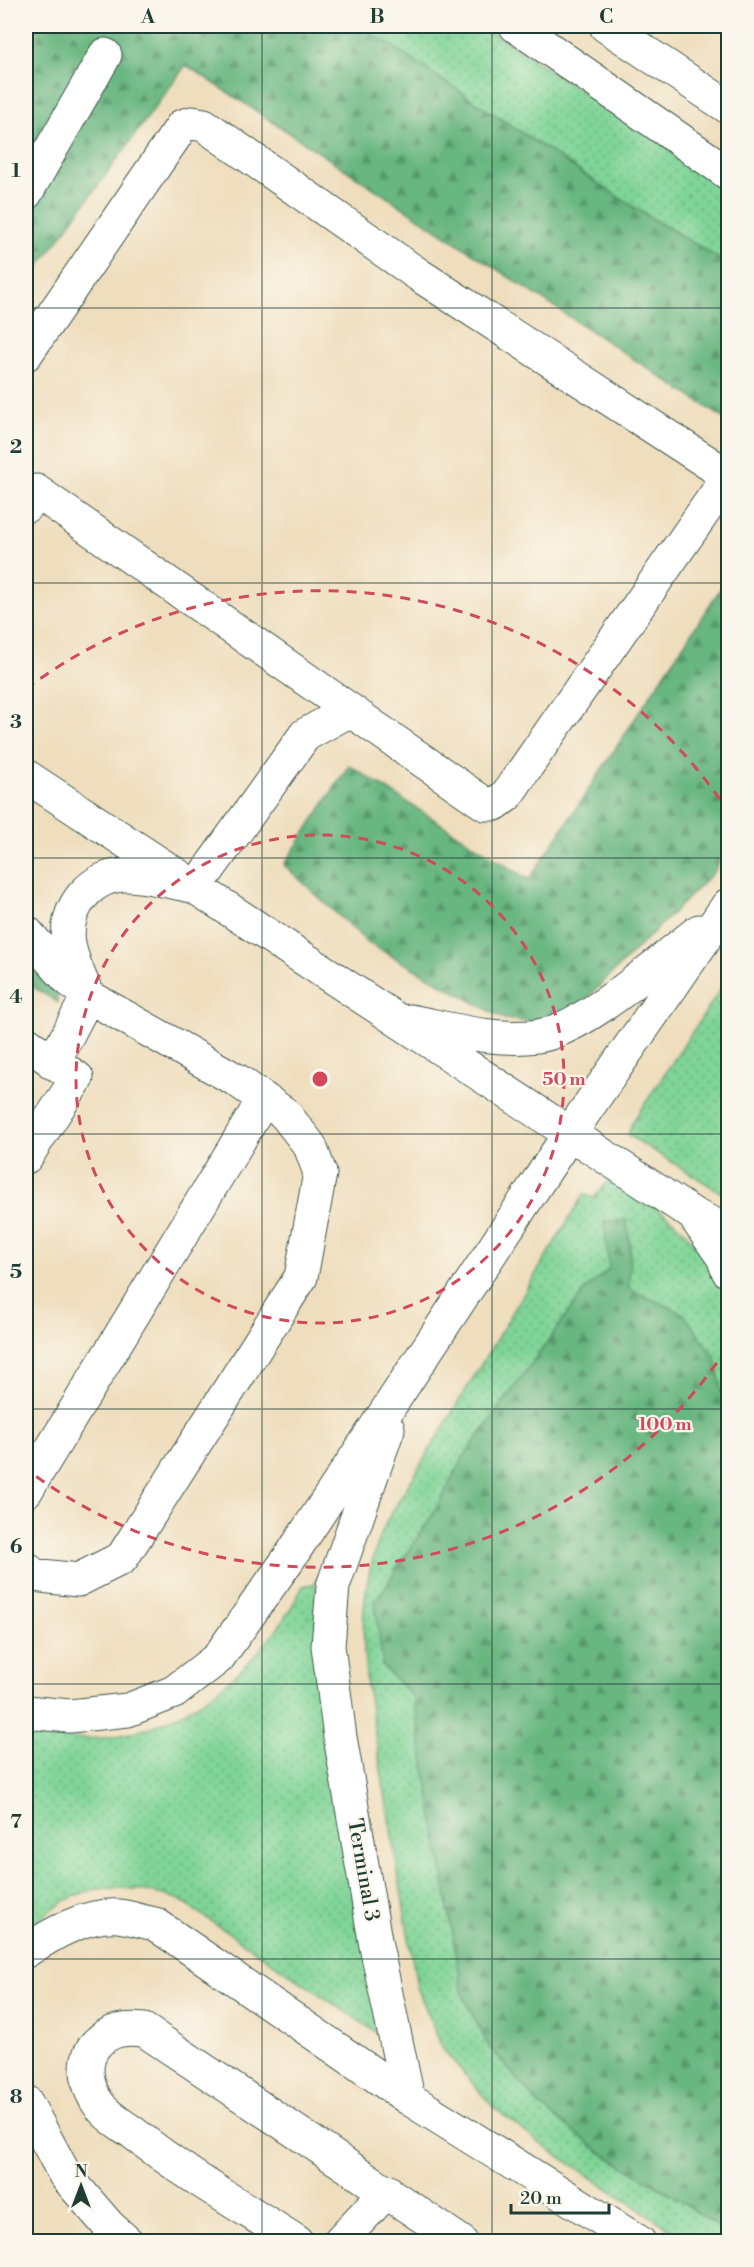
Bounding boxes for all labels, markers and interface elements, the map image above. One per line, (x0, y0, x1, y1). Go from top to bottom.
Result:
text: A (140, 5, 156, 30)
text: B (369, 5, 385, 30)
text: C (599, 5, 613, 30)
text: 1 (11, 159, 21, 184)
text: 2 (10, 435, 22, 460)
text: 3 (10, 710, 22, 735)
text: 4 (9, 985, 23, 1010)
text: 50 m (542, 1068, 586, 1091)
centre of rings (310, 1069, 330, 1089)
text: 5 (10, 1260, 22, 1285)
text: 100 m (638, 1413, 692, 1436)
text: 6 (10, 1535, 23, 1560)
text: 7 (10, 1810, 22, 1835)
street label: Terminal 3 (341, 1817, 385, 1923)
text: 8 (10, 2085, 23, 2110)
north arrow (51, 2156, 111, 2216)
text: N (75, 2162, 88, 2182)
scale bar (511, 2177, 608, 2215)
text: 20 m (520, 2187, 562, 2210)

